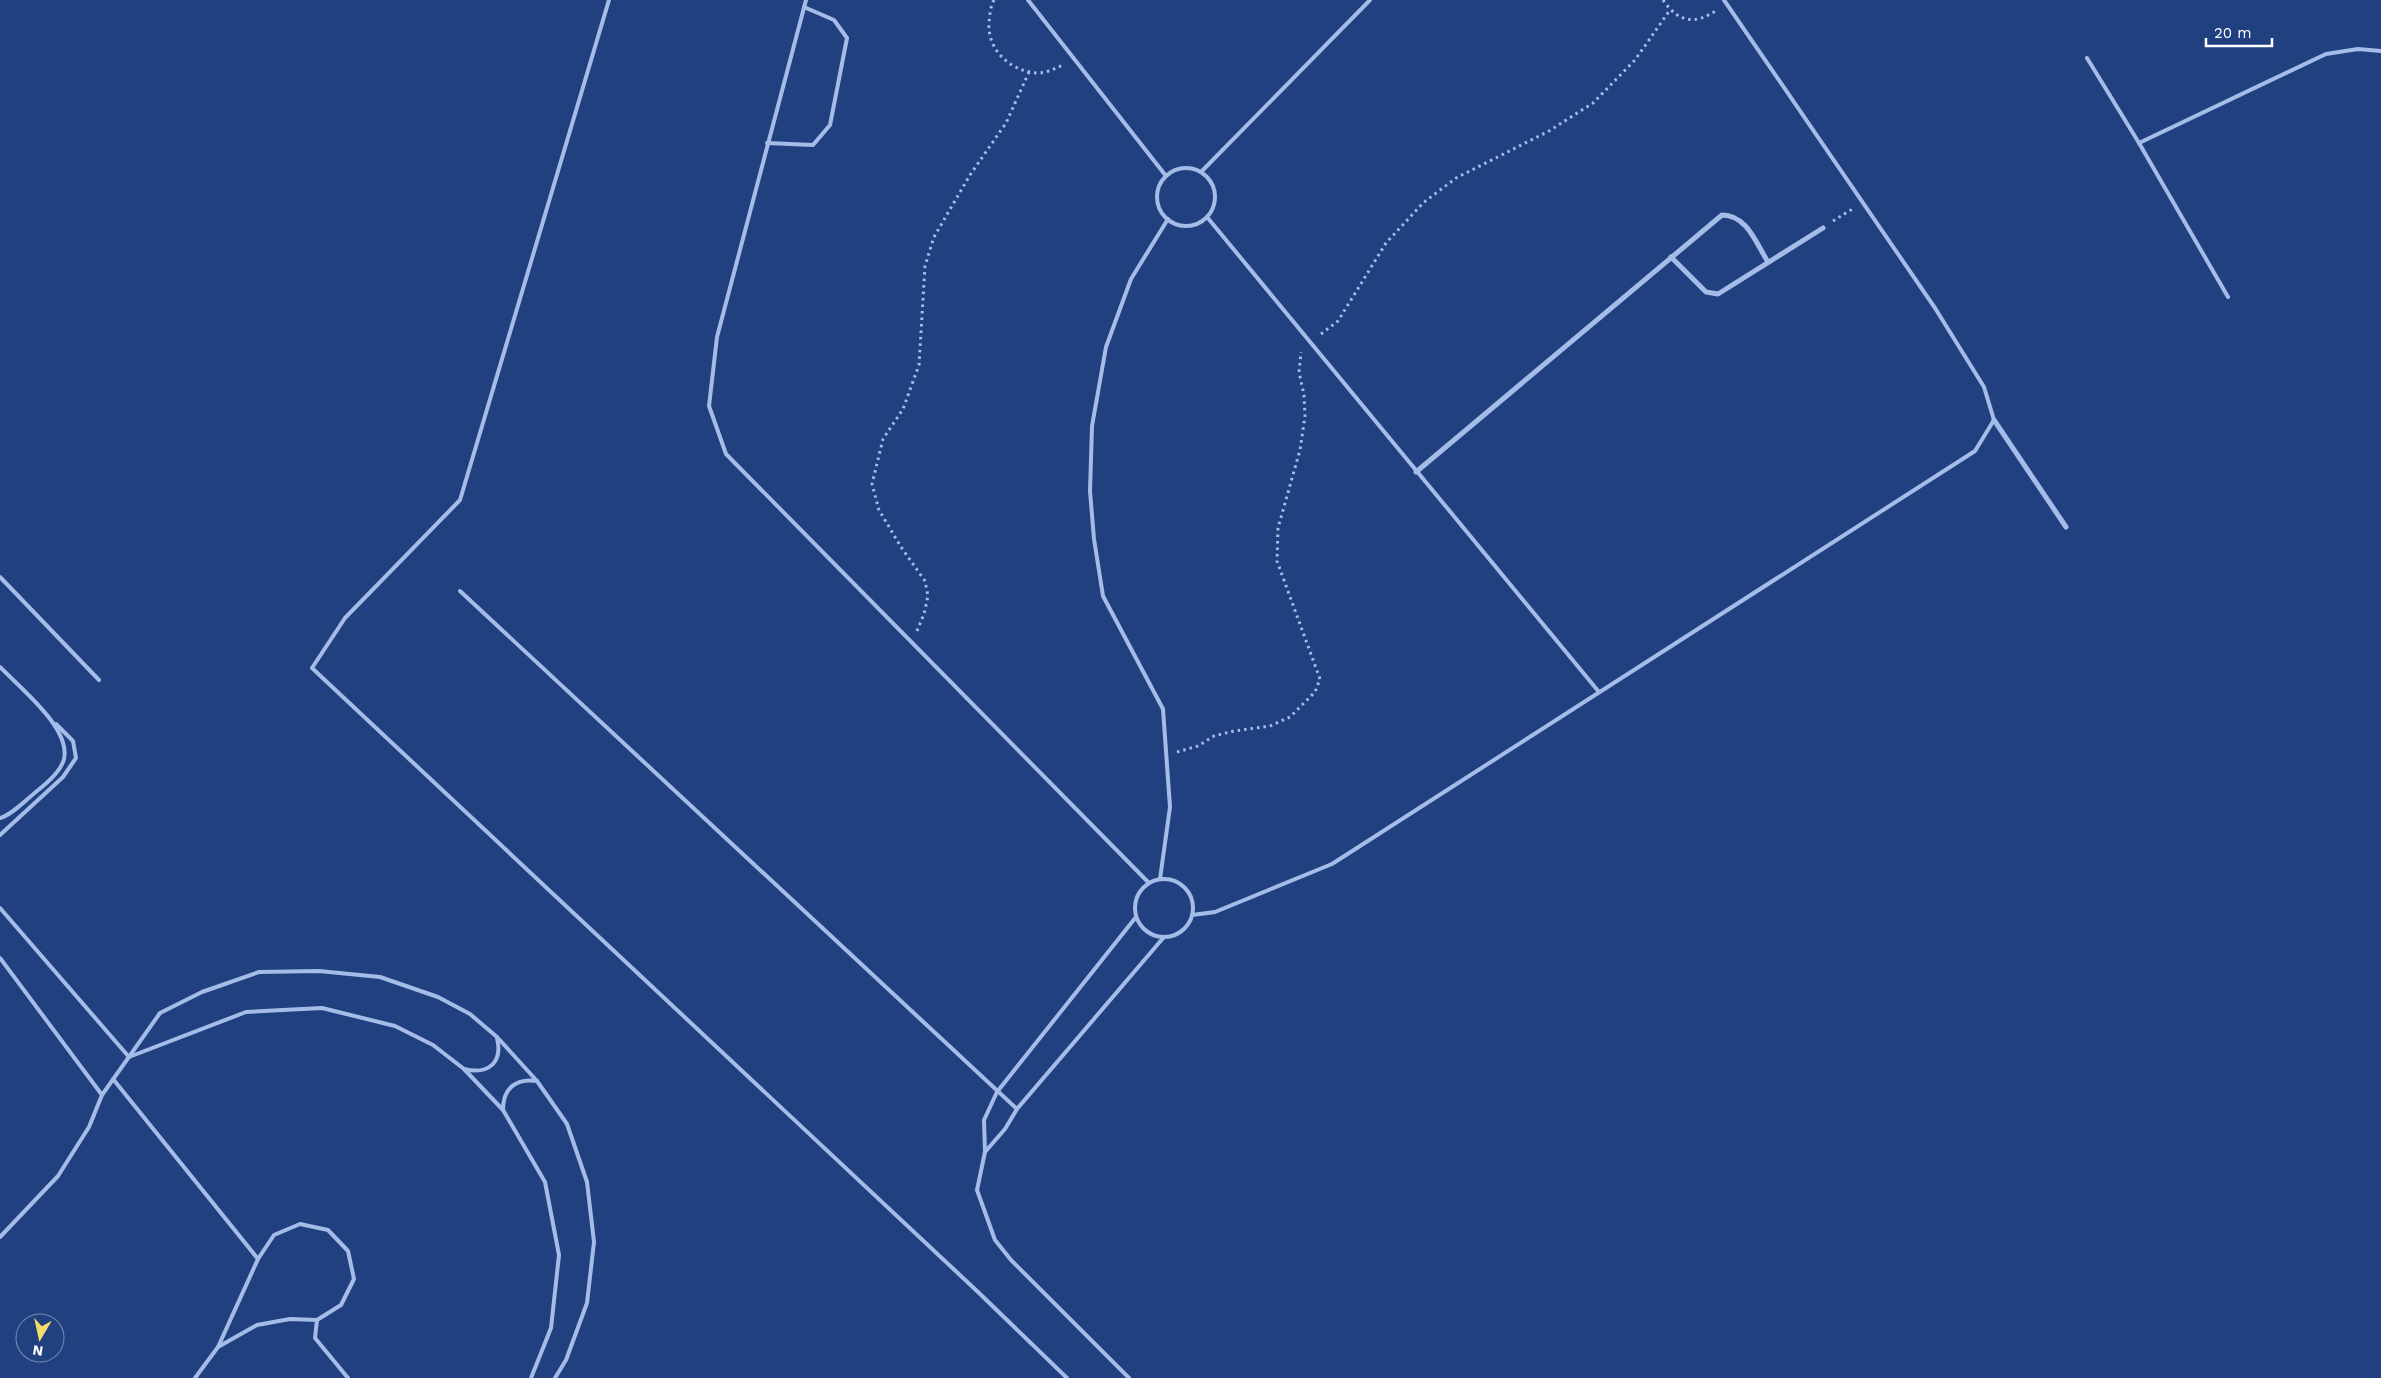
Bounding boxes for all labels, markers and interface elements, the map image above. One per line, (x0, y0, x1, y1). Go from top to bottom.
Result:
scale bar (2206, 15, 2272, 47)
text: 20 m (2214, 24, 2252, 42)
north arrow (15, 1313, 65, 1363)
text: N (32, 1342, 44, 1360)

